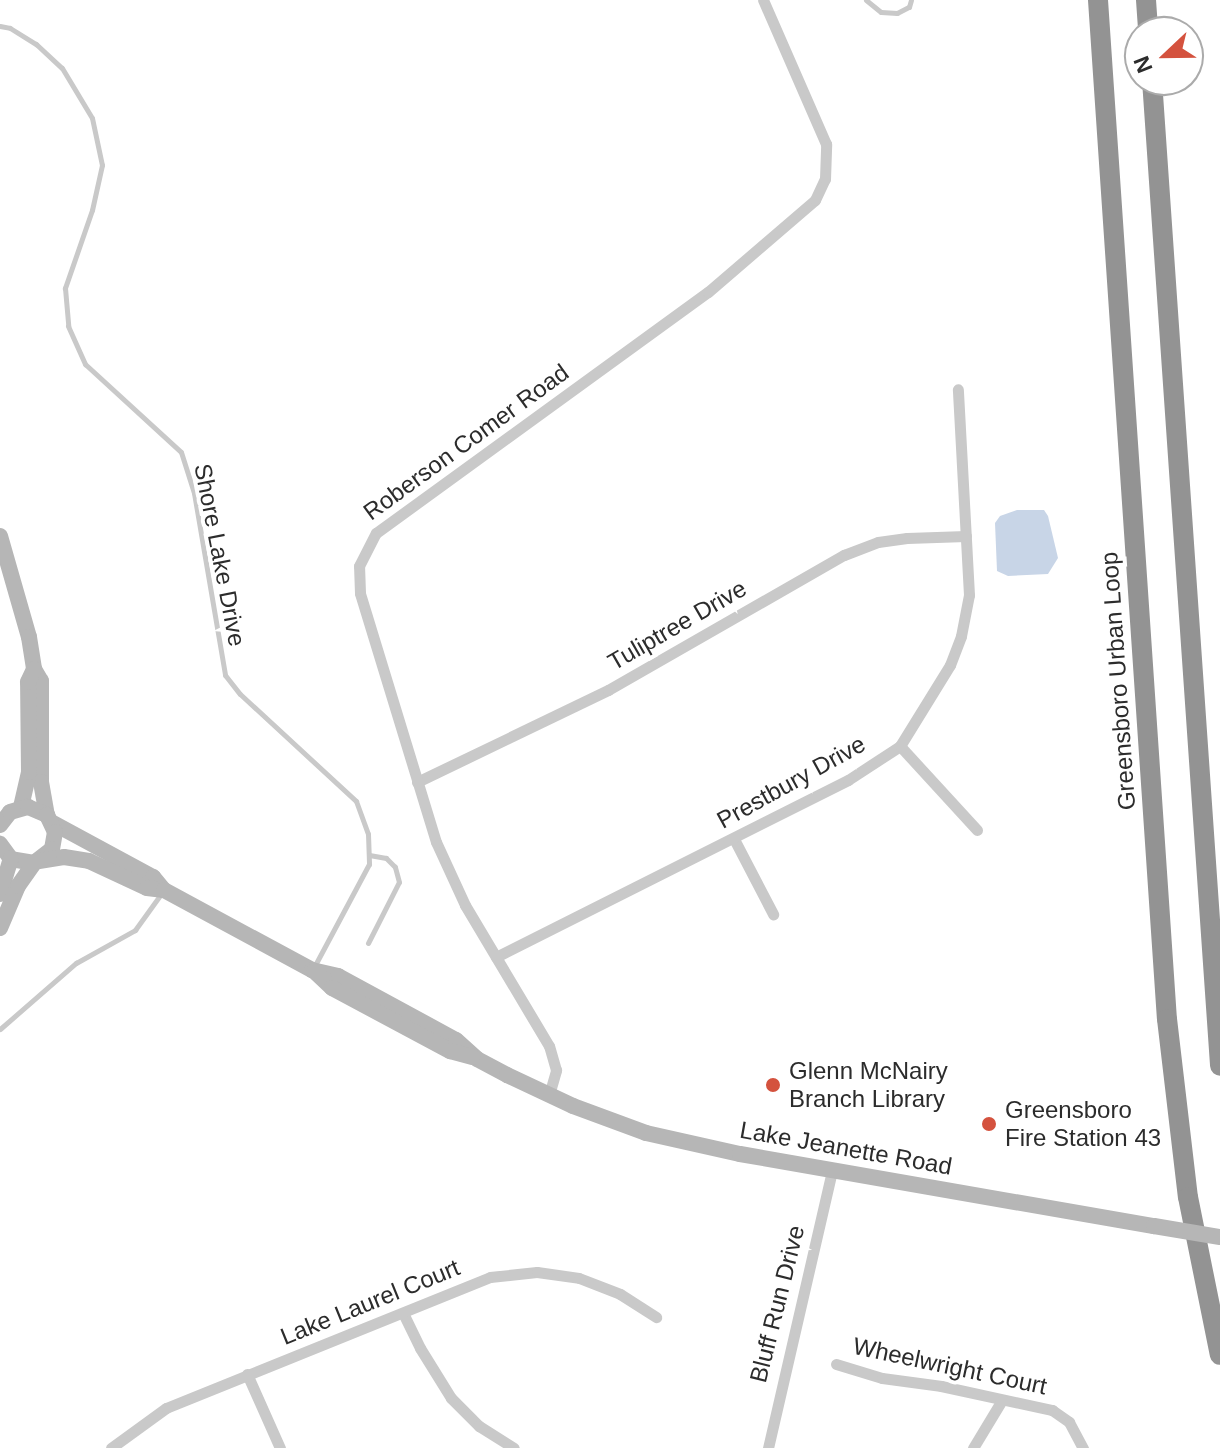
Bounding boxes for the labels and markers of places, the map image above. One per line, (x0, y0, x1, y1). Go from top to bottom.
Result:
place label: Glenn McNairy Branch Library (789, 1057, 948, 1113)
marker: Glenn McNairy Branch Library (764, 1076, 782, 1094)
place label: Greensboro Fire Station 43 (1005, 1096, 1161, 1152)
marker: Greensboro Fire Station 43 (980, 1115, 998, 1133)

